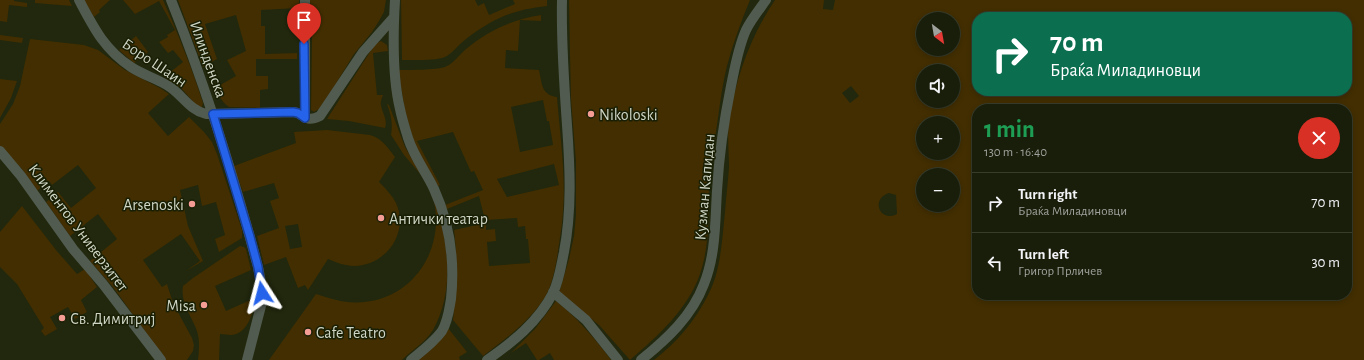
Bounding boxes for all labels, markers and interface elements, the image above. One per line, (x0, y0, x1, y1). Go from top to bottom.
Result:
pin (287, 3, 321, 44)
icon: arrive (293, 9, 315, 31)
north arrow (916, 12, 960, 56)
map controls (916, 12, 960, 212)
street label: Илинденска (187, 19, 229, 100)
icon: right (984, 28, 1036, 80)
text: 70 m (1050, 29, 1104, 57)
street label: Боро Шаин (119, 35, 190, 90)
text: Браќа Миладиновци (1050, 62, 1201, 80)
button: sound (916, 64, 960, 108)
place label: Nikoloski (599, 107, 658, 123)
marker: Nikoloski (586, 109, 596, 119)
button: + (916, 116, 960, 160)
button: close (1298, 117, 1340, 159)
text: 1 min (984, 118, 1035, 142)
street label: Кузман Капидан (692, 133, 719, 241)
text: 130 m · 16:40 (984, 146, 1047, 159)
street label: Климентов Универзитет (25, 161, 131, 294)
button: − (916, 168, 960, 212)
text: Turn right (1018, 187, 1077, 202)
icon: right (984, 192, 1006, 214)
text: 70 m (1311, 195, 1340, 210)
place label: Arsenoski (123, 197, 184, 213)
marker: Arsenoski (187, 199, 197, 209)
text: Браќа Миладиновци (1018, 205, 1127, 218)
place label: Антички театар (389, 211, 488, 227)
marker: Антички театар (376, 213, 386, 223)
text: Turn left (1018, 247, 1069, 262)
icon: left (984, 252, 1006, 274)
text: 30 m (1311, 255, 1340, 270)
text: Григор Прличев (1018, 265, 1102, 278)
position arrow (241, 272, 283, 314)
place label: Misa (166, 298, 196, 314)
marker: Misa (199, 300, 209, 310)
place label: Св. Димитриј (70, 311, 156, 328)
marker: Св. Димитриј (57, 313, 67, 323)
place label: Cafe Teatro (316, 325, 386, 341)
marker: Cafe Teatro (303, 327, 313, 337)

